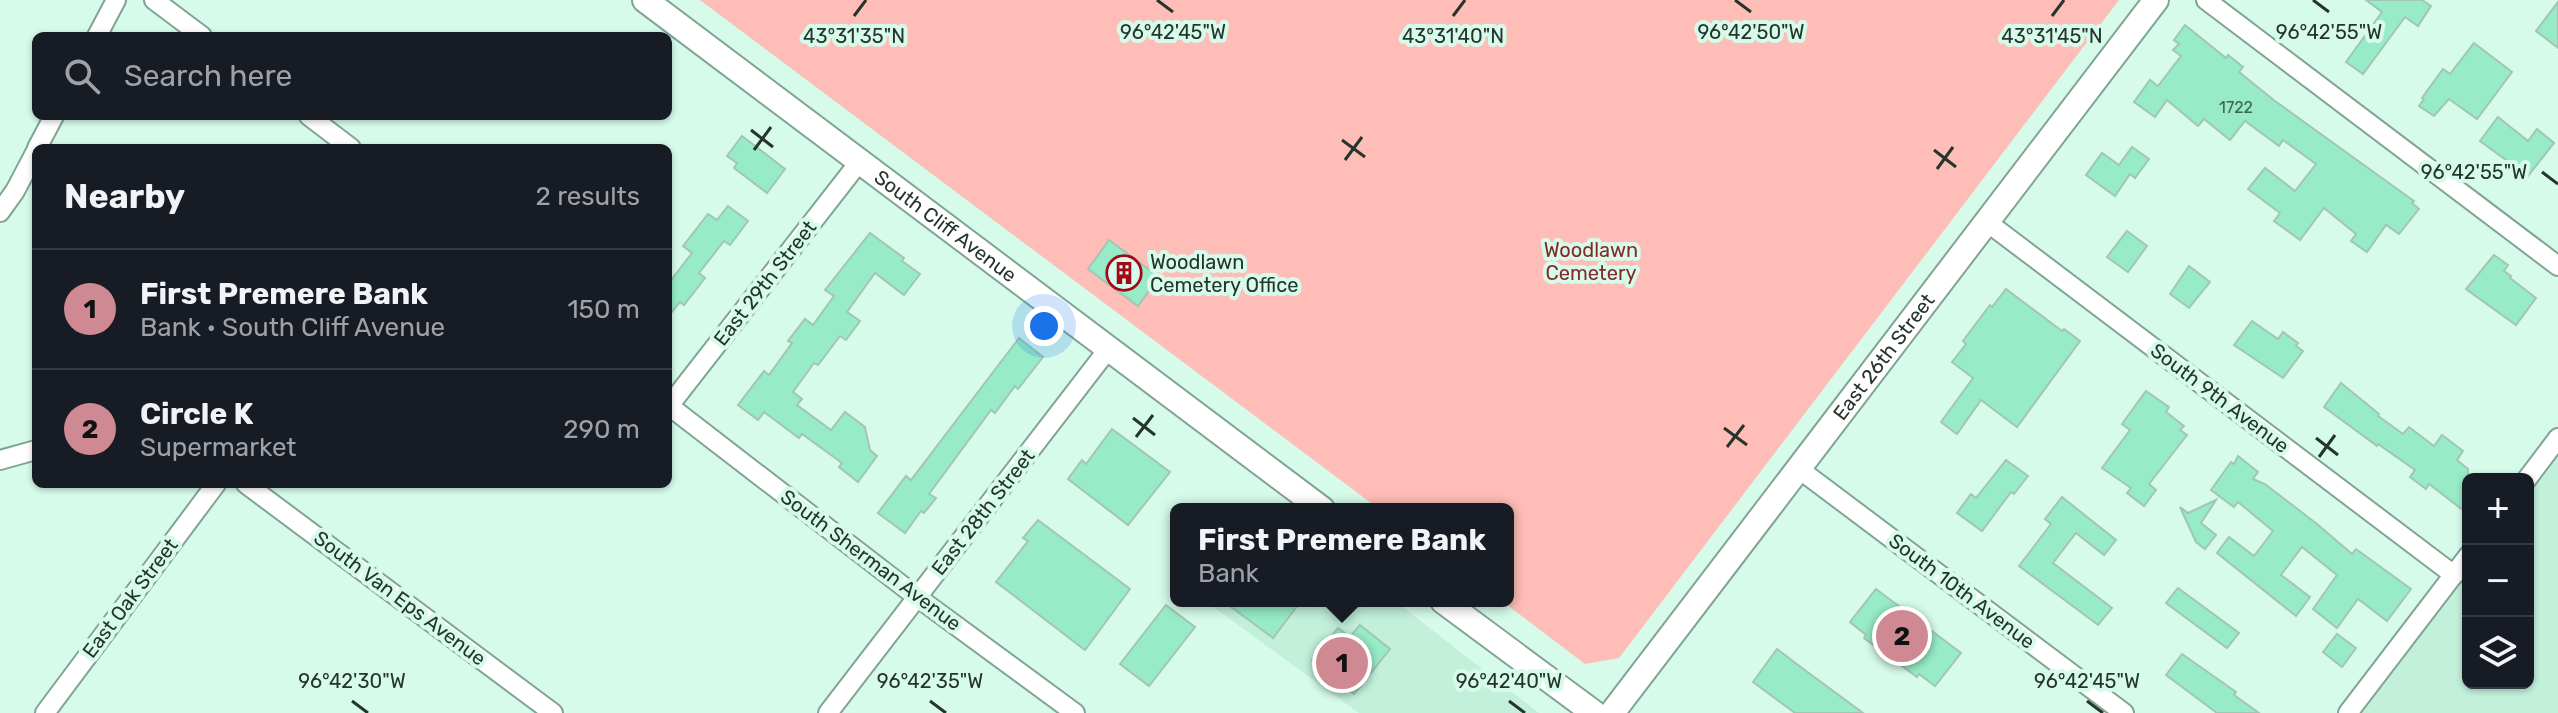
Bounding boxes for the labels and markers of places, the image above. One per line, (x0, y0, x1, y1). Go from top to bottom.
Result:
place label: Woodlawn Cemetery Office (1150, 250, 1298, 297)
building icon: Woodlawn Cemetery Office (1105, 254, 1143, 292)
pin: 2 (1876, 606, 1928, 666)
pin: 1 (1316, 633, 1368, 693)

